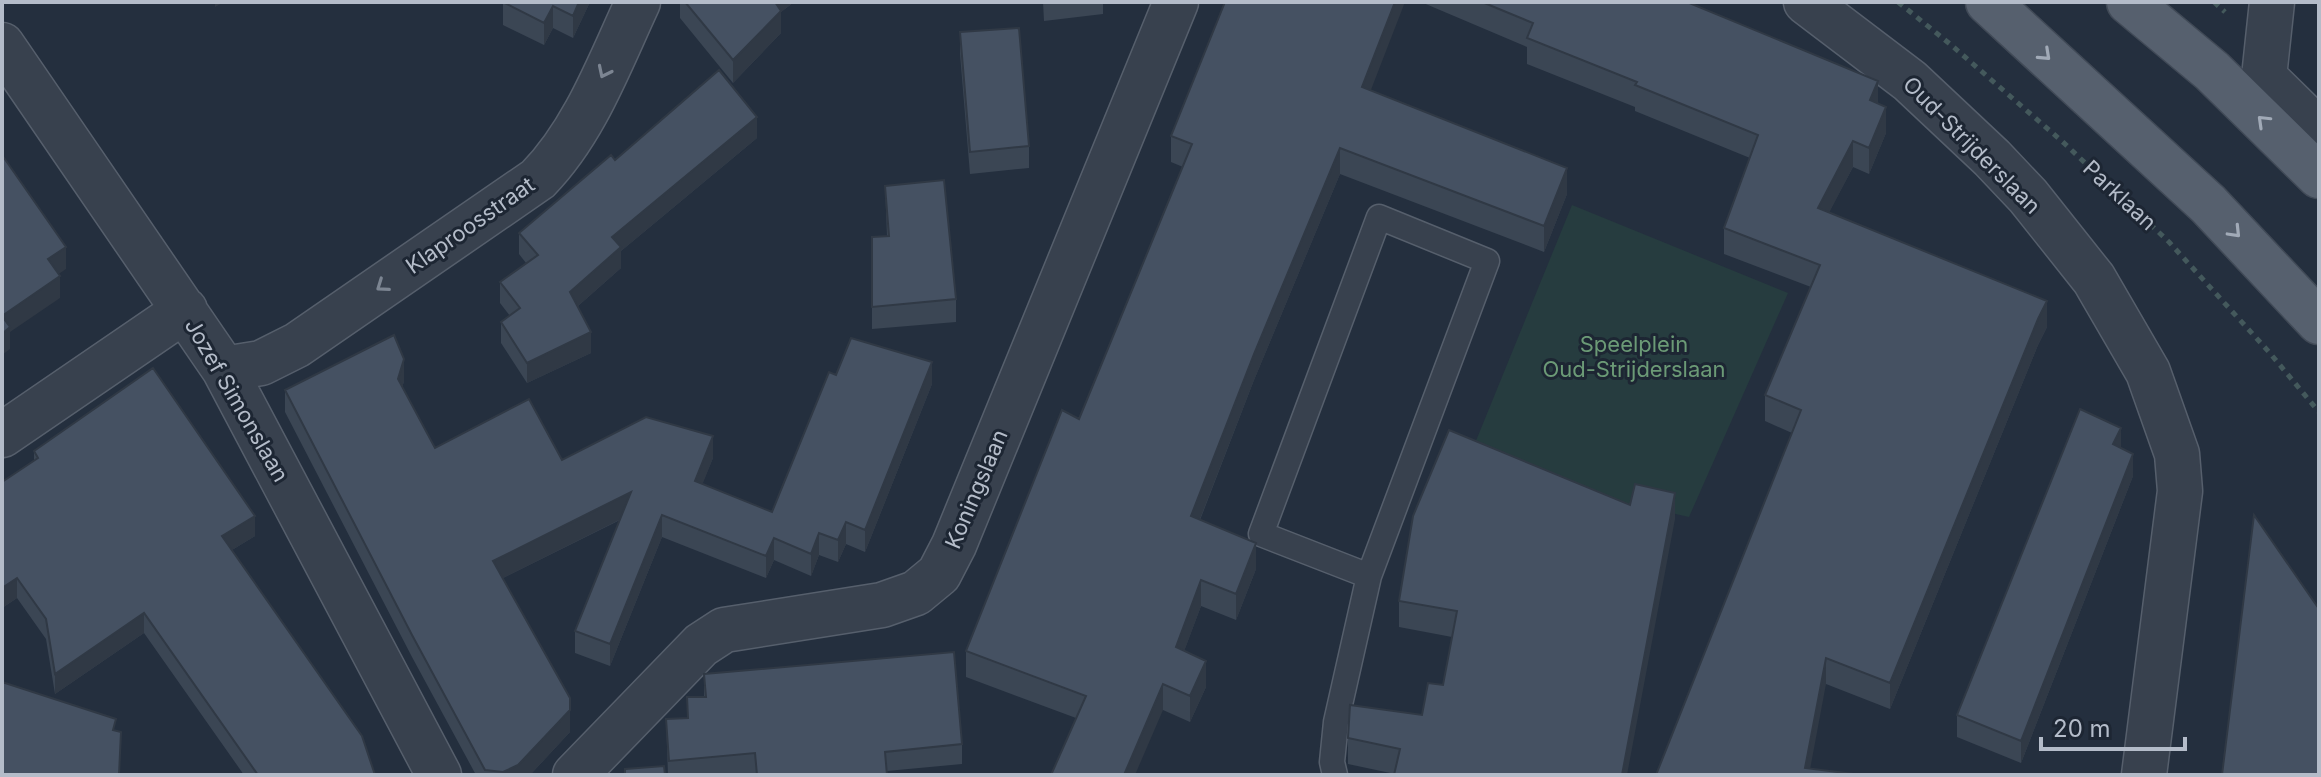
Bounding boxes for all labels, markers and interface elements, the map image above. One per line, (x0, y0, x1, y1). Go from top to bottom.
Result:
one-way arrow (2036, 45, 2051, 59)
one-way arrow (598, 64, 614, 79)
street label: Oud-Strijderslaan (1898, 71, 2046, 219)
one-way arrow (2258, 116, 2272, 130)
street label: Parklaan (2078, 155, 2162, 235)
street label: Klaproosstraat (401, 171, 539, 279)
one-way arrow (2226, 223, 2240, 238)
one-way arrow (376, 276, 390, 291)
street label: Jozef Simonslaan (180, 314, 294, 486)
park label: Speelplein Oud-Strijderslaan (1542, 331, 1726, 382)
street label: Koningslaan (939, 426, 1013, 552)
scale bar (2041, 701, 2185, 751)
text: 20 m (2053, 714, 2111, 743)

